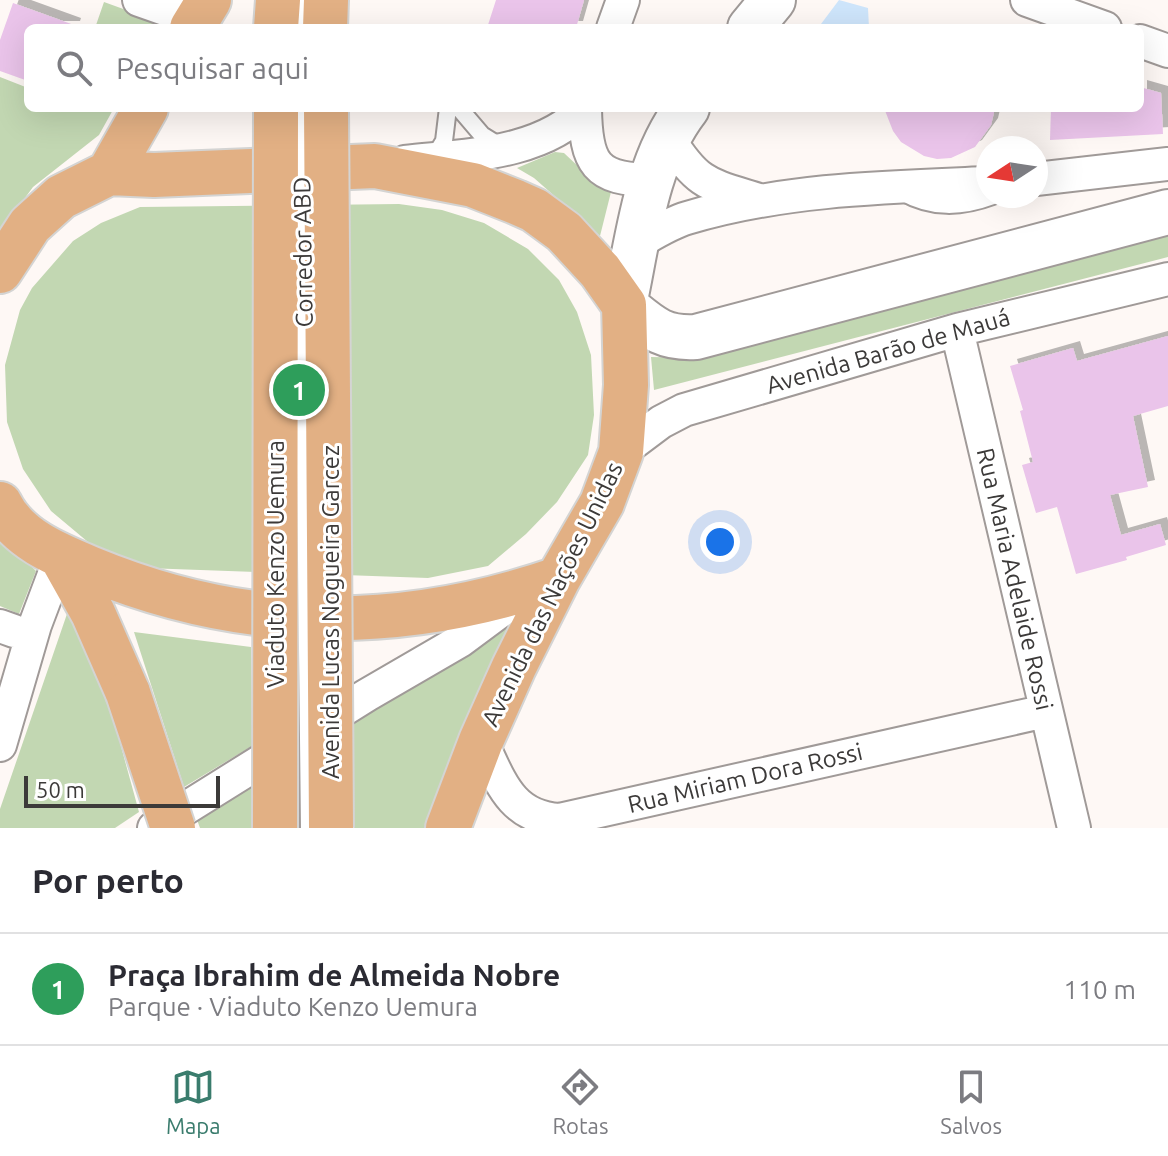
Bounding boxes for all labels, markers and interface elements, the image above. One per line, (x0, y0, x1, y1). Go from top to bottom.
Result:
search box (24, 24, 1144, 112)
icon: search (52, 46, 96, 90)
text: Pesquisar aqui (116, 51, 309, 85)
north arrow (976, 136, 1048, 208)
street label: Corredor ABD (288, 176, 318, 328)
street label: Avenida Barão de Mauá (763, 303, 1013, 399)
pin: 1 (273, 360, 325, 420)
street label: Viaduto Kenzo Uemura (262, 440, 289, 688)
street label: Avenida Lucas Nogueira Garcez (317, 445, 344, 779)
street label: Rua Maria Adelaide Rossi (972, 445, 1058, 713)
street label: Avenida das Nações Unidas (476, 458, 628, 730)
your location (700, 522, 740, 562)
street label: Rua Miriam Dora Rossi (625, 738, 865, 818)
scale bar (24, 772, 220, 808)
text: 50 m (36, 777, 85, 802)
text: Por perto (32, 861, 184, 899)
text: Praça Ibrahim de Almeida Nobre (108, 958, 560, 992)
text: 1 (51, 975, 65, 1004)
text: 110 m (1064, 975, 1136, 1004)
text: Parque · Viaduto Kenzo Uemura (108, 992, 478, 1021)
tab: Mapa (166, 1065, 221, 1138)
tab: Rotas (552, 1065, 608, 1138)
tab: Salvos (940, 1065, 1002, 1138)

